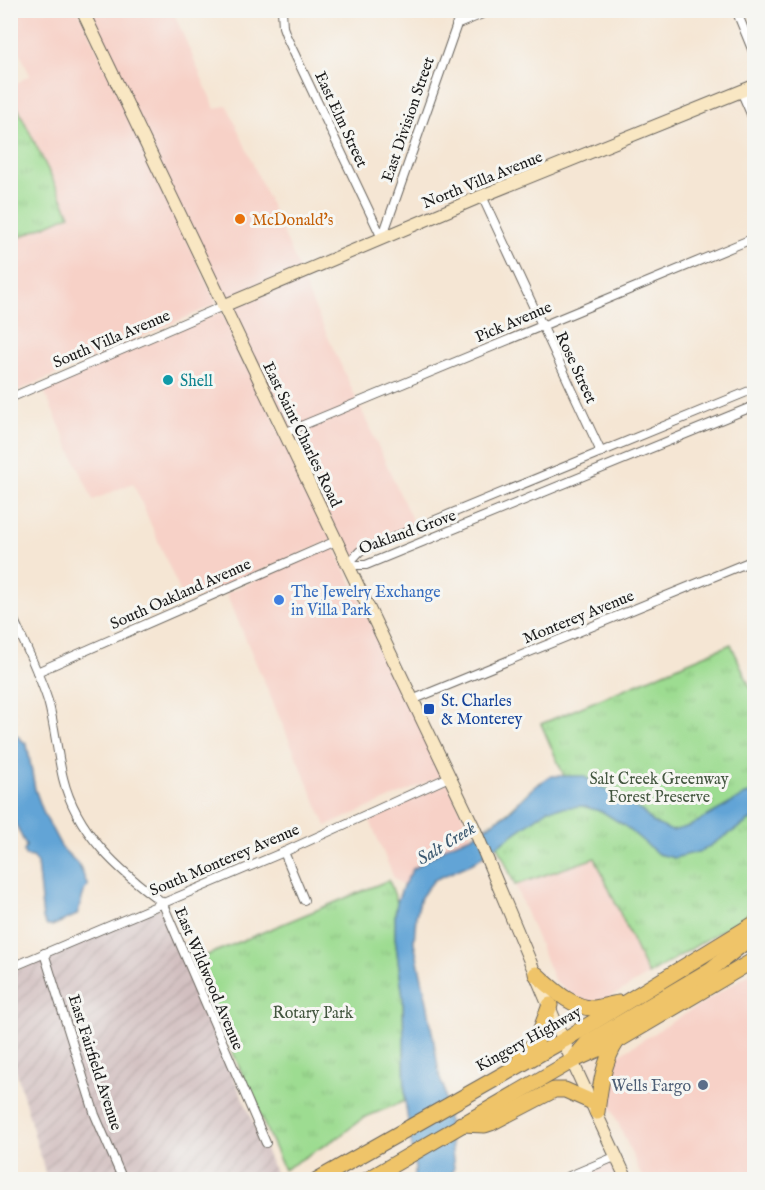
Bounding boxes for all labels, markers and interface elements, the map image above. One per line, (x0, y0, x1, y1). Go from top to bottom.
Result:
street label: East Division Street (378, 54, 440, 185)
street label: East Elm Street (309, 69, 371, 172)
street label: North Villa Avenue (420, 148, 546, 214)
place label: McDonald's (252, 211, 334, 231)
marker: McDonald's (233, 212, 247, 226)
street label: Pick Avenue (472, 298, 555, 348)
street label: South Villa Avenue (50, 306, 173, 374)
street label: Rose Street (550, 329, 601, 407)
street label: East Saint Charles Road (257, 359, 345, 511)
place label: Shell (180, 372, 213, 392)
marker: Shell (161, 373, 175, 387)
street label: Oakland Grove (356, 506, 459, 560)
street label: South Oakland Avenue (107, 555, 254, 635)
place label: The Jewelry Exchange in Villa Park (291, 583, 441, 621)
street label: Monterey Avenue (520, 586, 637, 649)
marker: The Jewelry Exchange in Villa Park (272, 593, 286, 607)
place label: St. Charles & Monterey (441, 692, 522, 730)
marker: St. Charles & Monterey (422, 702, 436, 716)
park label: Salt Creek Greenway Forest Preserve (589, 770, 729, 808)
water label: Salt Creek (413, 817, 480, 871)
street label: South Monterey Avenue (147, 820, 303, 901)
street label: East Wildwood Avenue (169, 904, 247, 1053)
street label: East Fairfield Avenue (63, 992, 125, 1133)
street label: Kingery Highway (473, 1002, 585, 1077)
park label: Rotary Park (273, 1004, 354, 1024)
place label: Wells Fargo (611, 1077, 691, 1097)
marker: Wells Fargo (696, 1078, 710, 1092)

